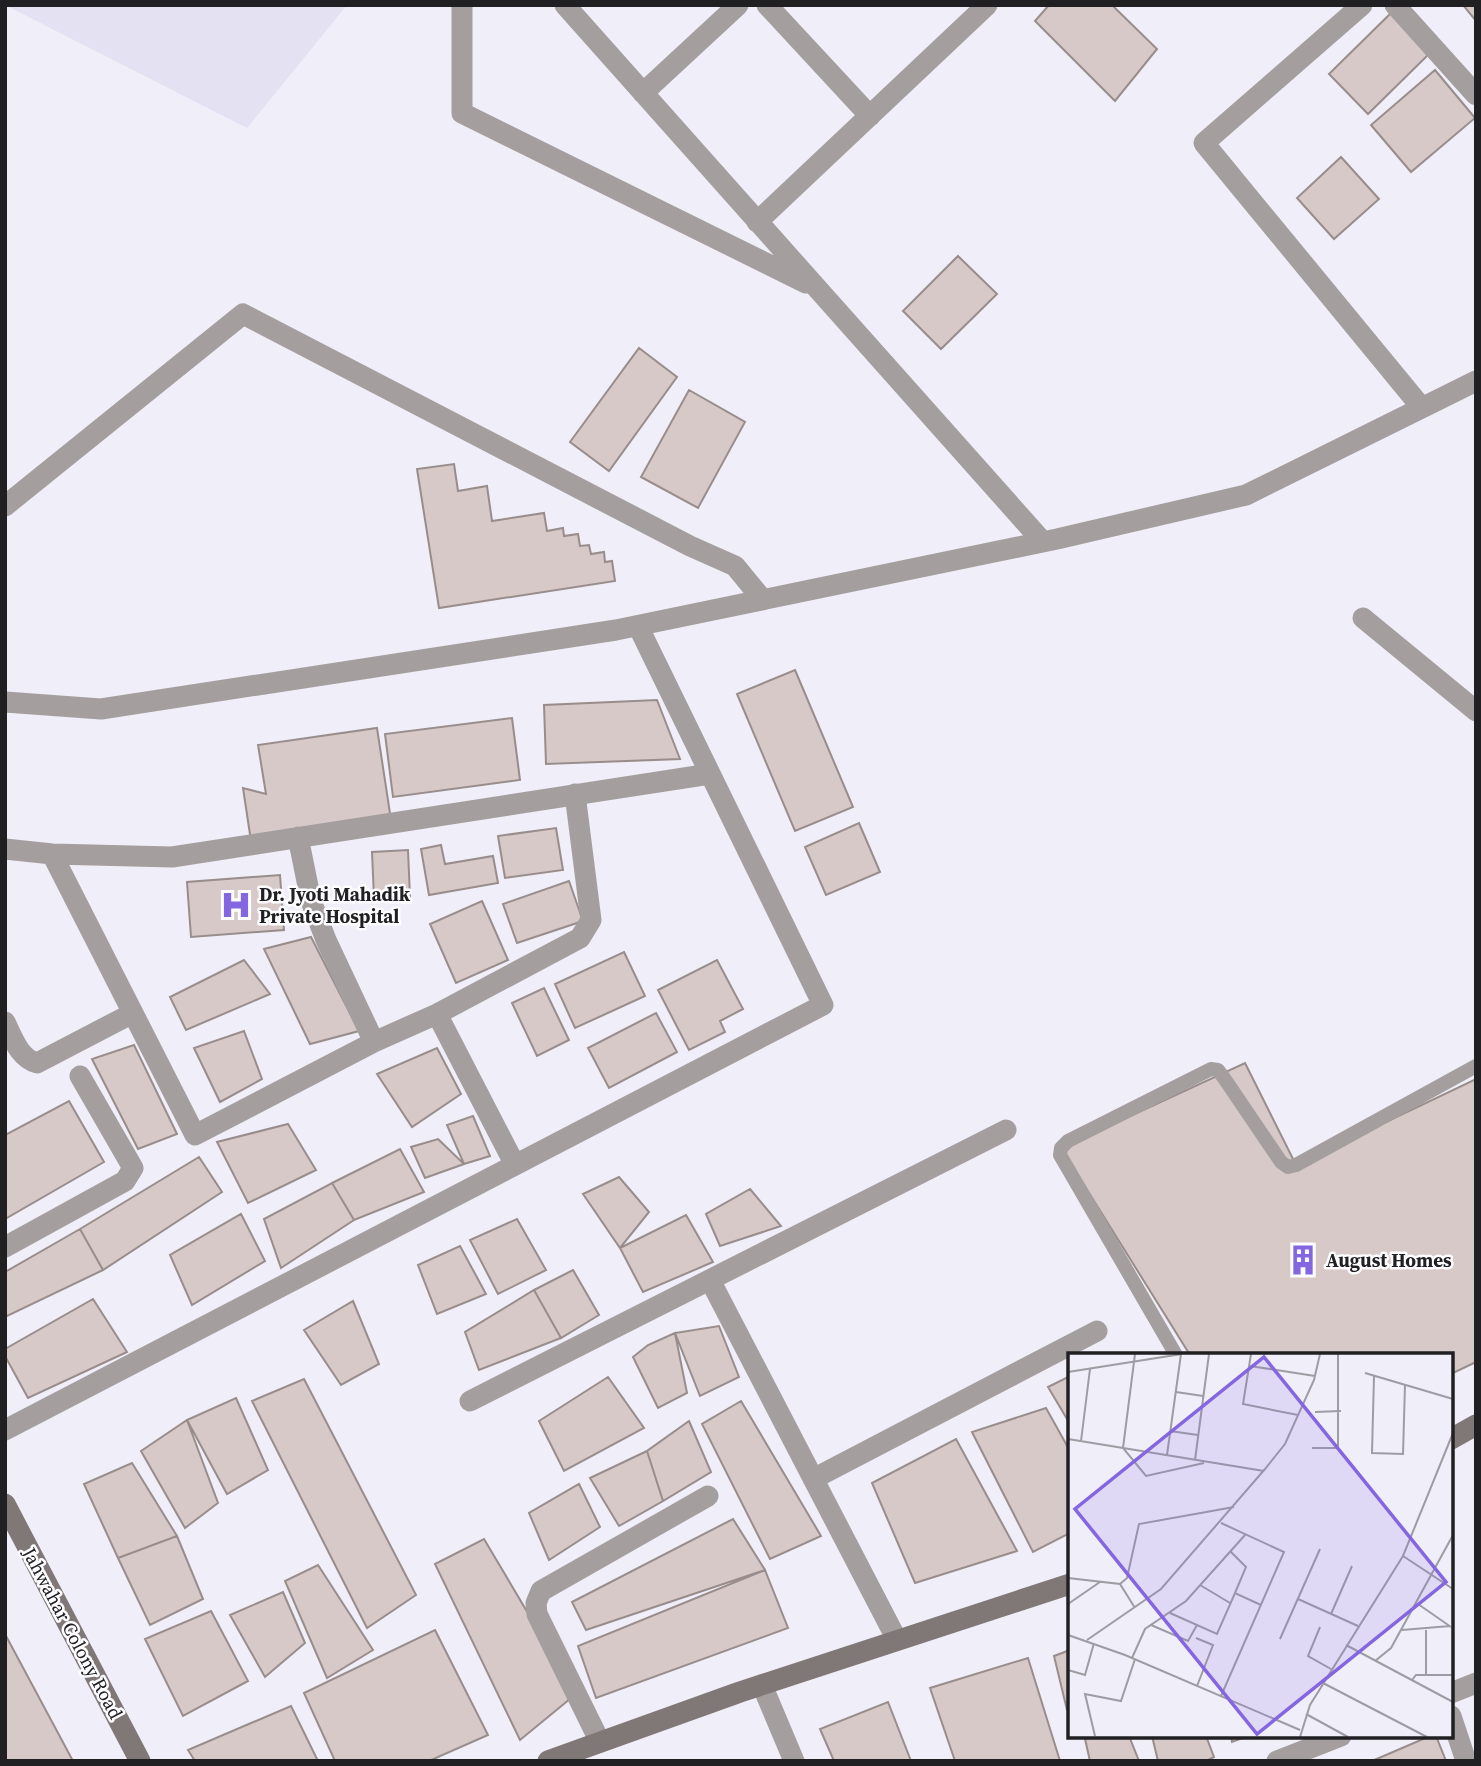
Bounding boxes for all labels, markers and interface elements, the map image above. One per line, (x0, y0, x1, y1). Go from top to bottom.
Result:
place label: Dr. Jyoti Mahadik Private Hospital (259, 881, 411, 929)
hospital icon: Dr. Jyoti Mahadik Private Hospital (219, 888, 253, 922)
building icon: August Homes (1286, 1243, 1320, 1277)
place label: August Homes (1326, 1247, 1452, 1273)
inset map (1068, 1353, 1453, 1738)
street label: Jahwahar Colony Road (16, 1542, 129, 1724)

